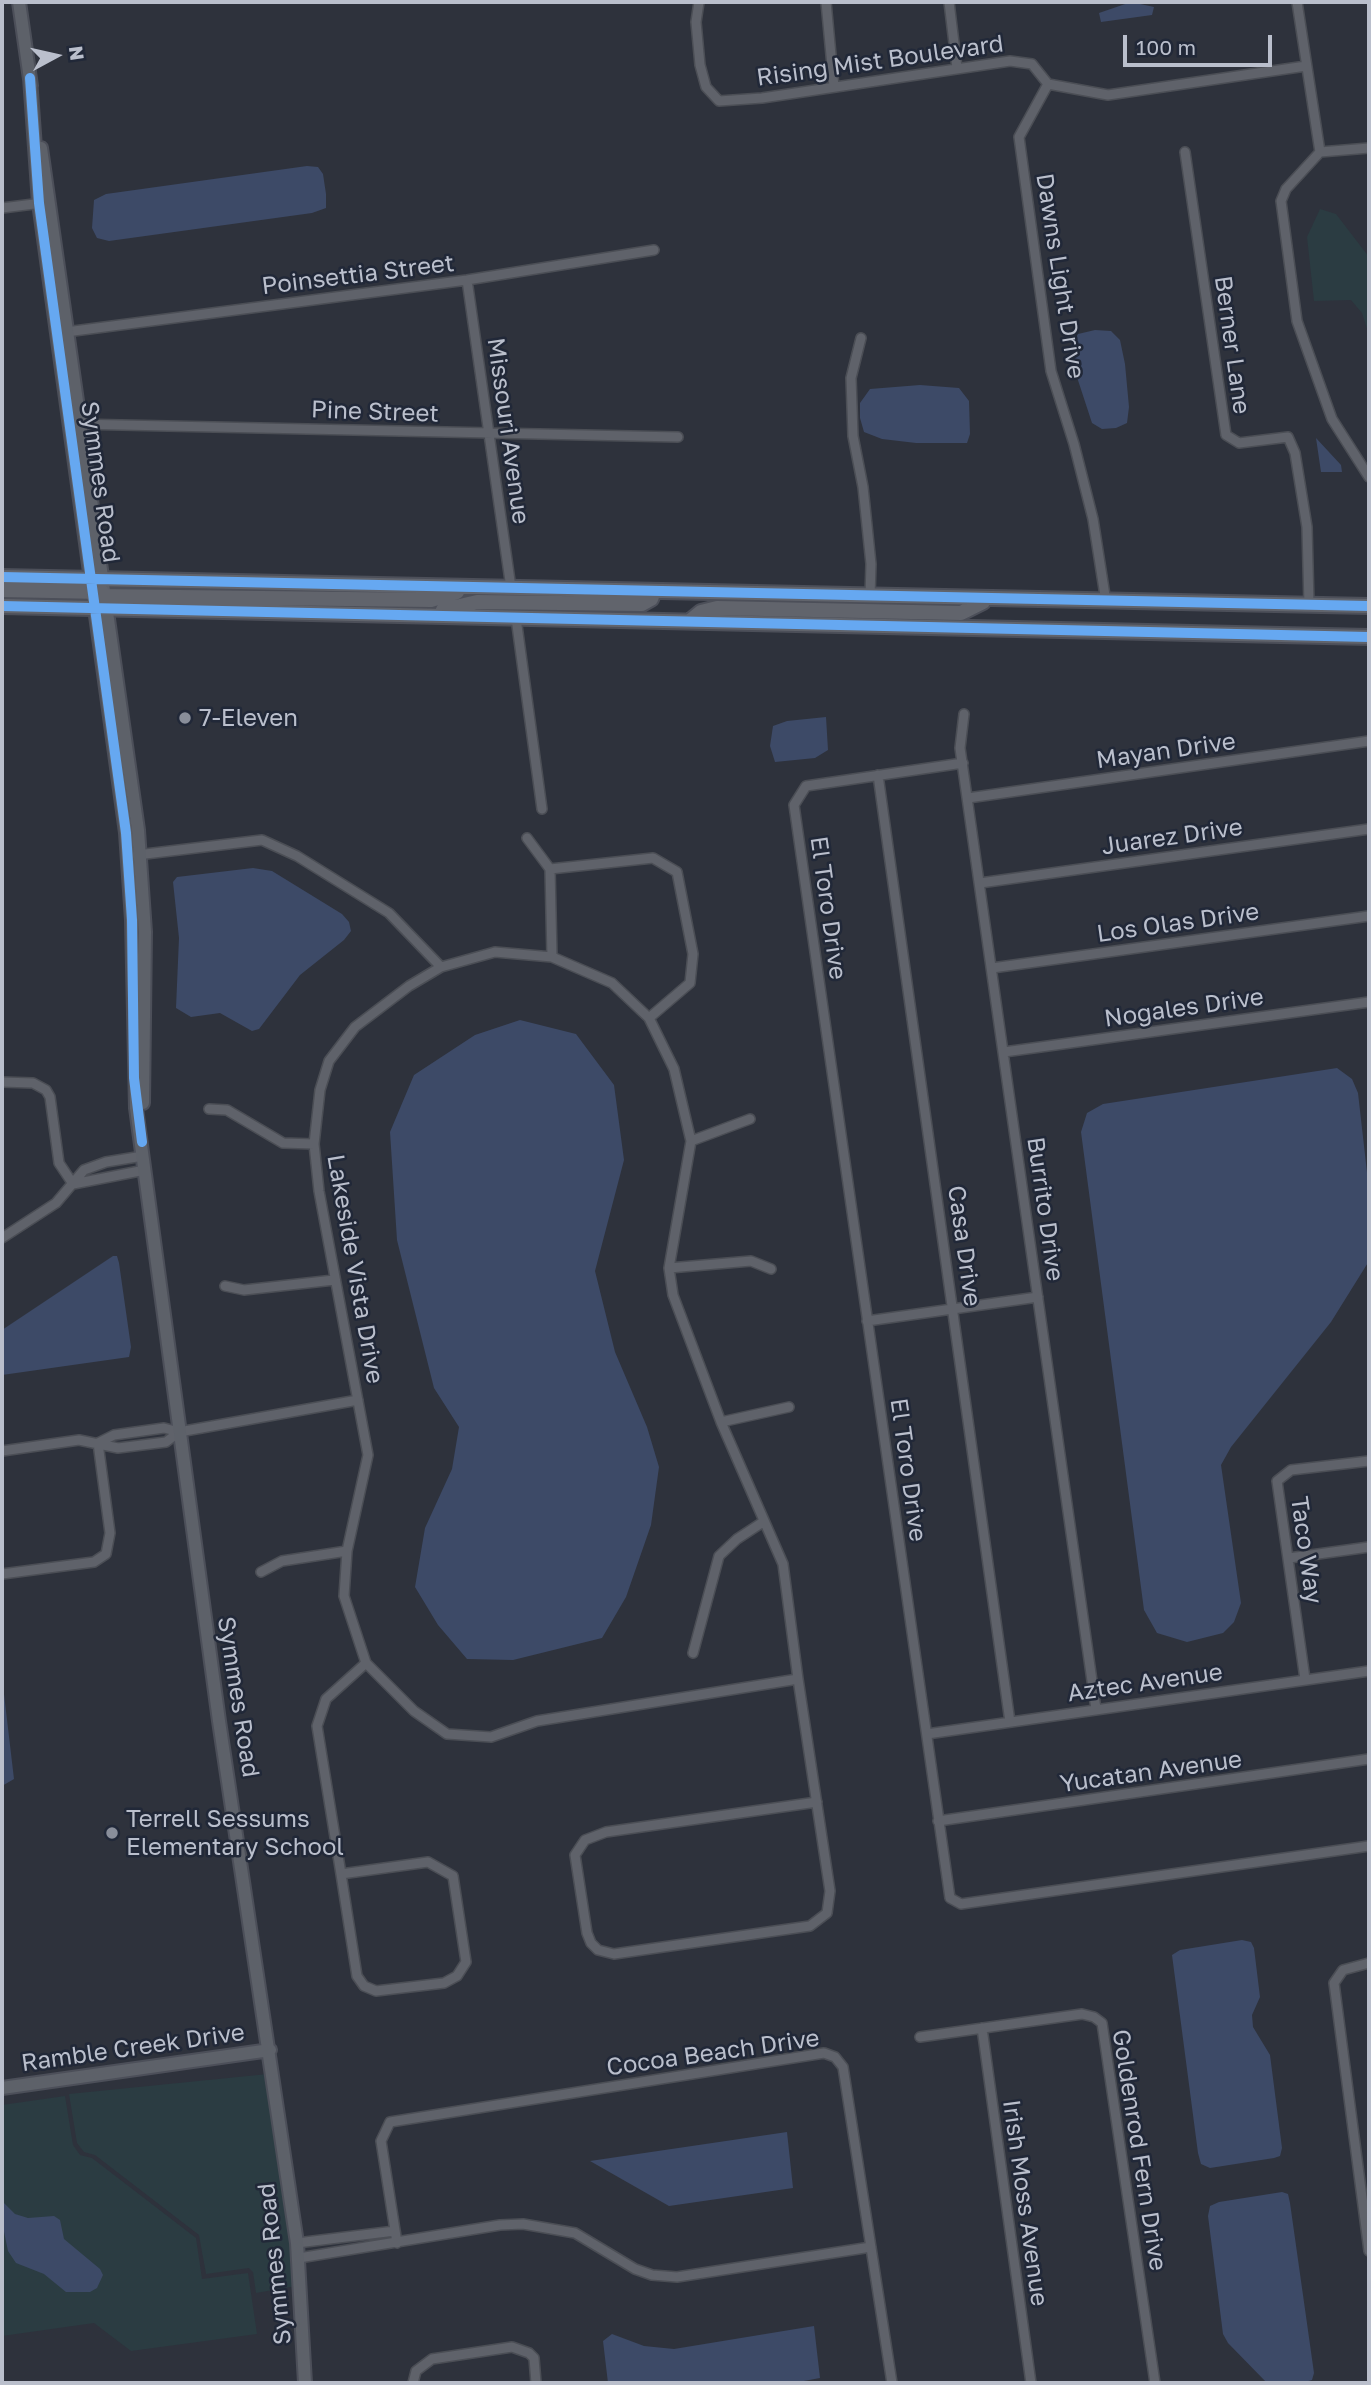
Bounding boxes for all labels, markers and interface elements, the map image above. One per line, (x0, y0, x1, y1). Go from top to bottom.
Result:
north arrow (21, 21, 91, 91)
scale bar (1126, 21, 1275, 65)
street label: Rising Mist Boulevard (755, 29, 1005, 93)
text: 100 m (1136, 34, 1196, 60)
text: N (65, 44, 90, 62)
street label: Dawns Light Drive (1030, 171, 1090, 381)
street label: Poinsettia Street (260, 249, 456, 301)
street label: Berner Lane (1208, 274, 1256, 416)
street label: Missouri Avenue (481, 336, 535, 526)
street label: Pine Street (311, 395, 439, 429)
street label: Symmes Road (74, 400, 126, 564)
place label: 7-Eleven (199, 704, 298, 732)
marker: 7-Eleven (177, 710, 193, 726)
street label: Mayan Drive (1095, 727, 1237, 775)
street label: Juarez Drive (1100, 813, 1244, 861)
street label: El Toro Drive (804, 834, 852, 982)
street label: Los Olas Drive (1095, 897, 1261, 949)
street label: Nogales Drive (1103, 983, 1265, 1033)
street label: Burrito Drive (1021, 1135, 1069, 1283)
street label: Lakeside Vista Drive (321, 1152, 389, 1386)
street label: Casa Drive (941, 1184, 987, 1308)
street label: El Toro Drive (884, 1396, 932, 1544)
street label: Taco Way (1284, 1494, 1328, 1606)
street label: Symmes Road (211, 1615, 265, 1779)
street label: Aztec Avenue (1066, 1658, 1224, 1708)
street label: Yucatan Avenue (1058, 1745, 1244, 1799)
place label: Terrell Sessums Elementary School (126, 1805, 344, 1861)
marker: Terrell Sessums Elementary School (104, 1825, 120, 1841)
street label: Ramble Creek Drive (19, 2018, 247, 2078)
street label: Cocoa Beach Drive (605, 2024, 821, 2082)
street label: Goldenrod Fern Drive (1106, 2027, 1172, 2273)
street label: Irish Moss Avenue (996, 2098, 1054, 2308)
street label: Symmes Road (252, 2182, 298, 2346)

